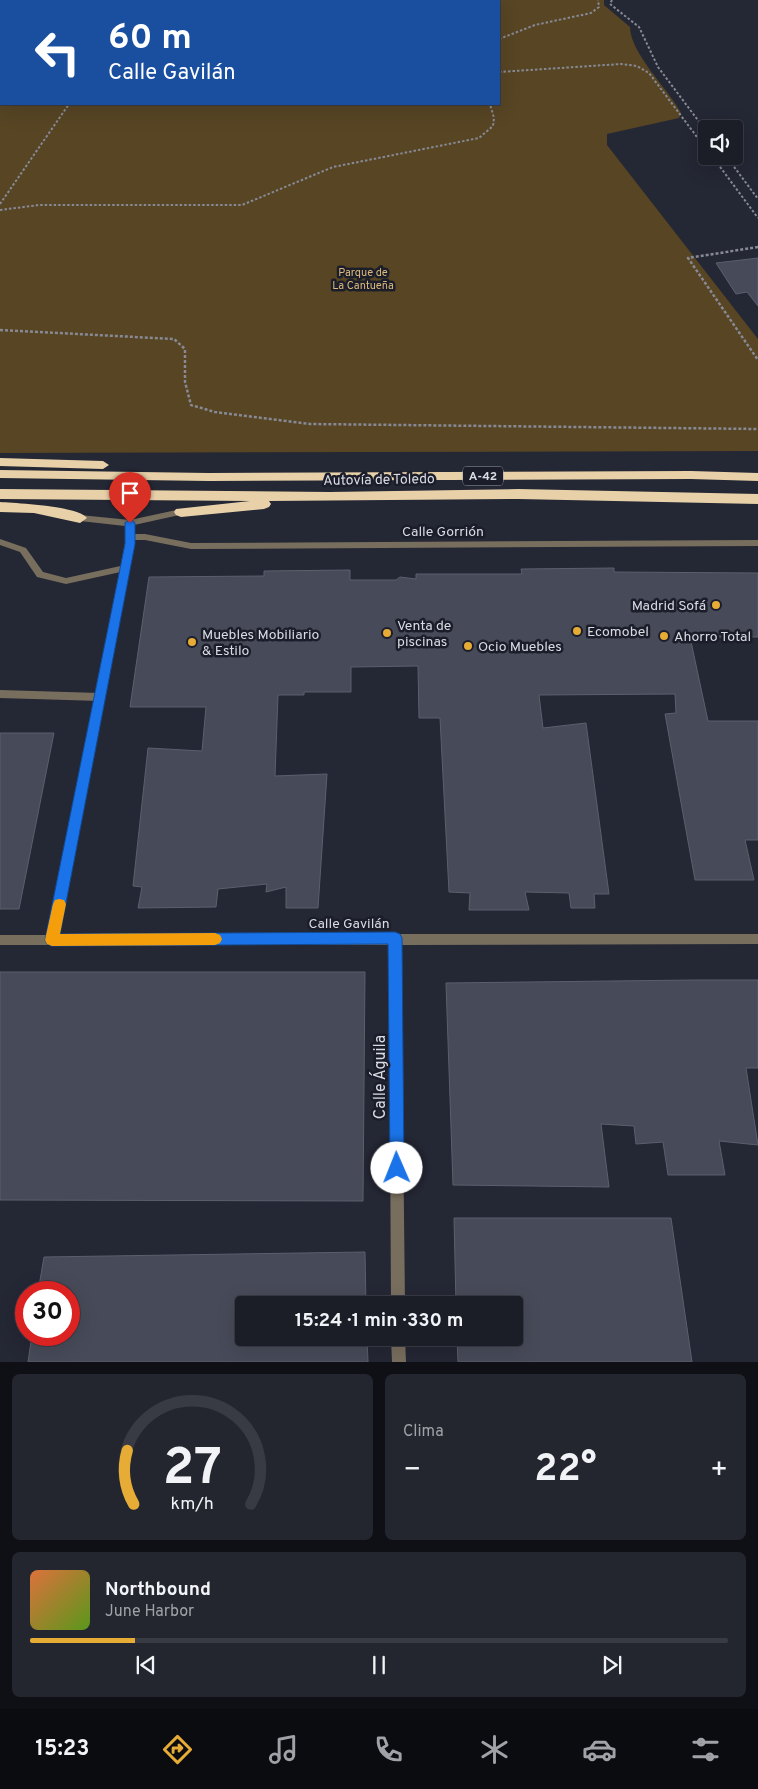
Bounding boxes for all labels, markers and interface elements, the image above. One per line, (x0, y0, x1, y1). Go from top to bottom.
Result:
text: 60 m (108, 17, 192, 61)
icon: left (25, 20, 90, 85)
text: Calle Gavilán (108, 60, 236, 87)
map controls (698, 120, 743, 165)
button: sound (698, 120, 743, 165)
park label: Parque de La Cantueña (332, 266, 394, 293)
road number: A-42 (463, 466, 503, 486)
street label: Autovía de Toledo (323, 471, 435, 490)
pin (109, 472, 151, 523)
icon: arrive (116, 479, 144, 507)
street label: Calle Gorrión (402, 524, 484, 541)
place label: Madrid Sofá (632, 598, 706, 615)
marker: Madrid Sofá (710, 599, 722, 611)
place label: Venta de piscinas (397, 618, 451, 651)
place label: Ecomobel (587, 624, 649, 641)
marker: Ecomobel (571, 625, 583, 637)
place label: Muebles Mobiliario & Estilo (202, 627, 320, 660)
marker: Venta de piscinas (381, 627, 393, 639)
place label: Ahorro Total (674, 629, 751, 646)
marker: Ahorro Total (658, 630, 670, 642)
marker: Muebles Mobiliario & Estilo (186, 636, 198, 648)
place label: Ocio Muebles (478, 639, 562, 656)
marker: Ocio Muebles (462, 640, 474, 652)
street label: Calle Gavilán (308, 916, 390, 933)
street label: Calle Águila (369, 1035, 391, 1119)
position arrow (370, 1141, 422, 1193)
speed limit sign: 30 (15, 1281, 80, 1346)
text: 15:24 · 1 min · 330 m (295, 1309, 463, 1333)
text: Clima (403, 1422, 444, 1442)
text: 27 (163, 1437, 222, 1503)
text: 22° (534, 1446, 597, 1495)
text: − (403, 1453, 421, 1489)
text: + (710, 1453, 728, 1489)
text: km/h (171, 1493, 214, 1516)
text: Northbound (105, 1578, 211, 1602)
text: June Harbor (105, 1602, 194, 1622)
icon: previous (132, 1651, 160, 1679)
icon: pause (365, 1651, 393, 1679)
icon: next (598, 1651, 626, 1679)
icon: directions (160, 1732, 195, 1767)
icon: music (266, 1732, 301, 1767)
icon: phone (371, 1732, 406, 1767)
icon: climate (477, 1732, 512, 1767)
icon: car (582, 1732, 617, 1767)
icon: filters (688, 1732, 723, 1767)
text: 15:23 (35, 1736, 90, 1763)

